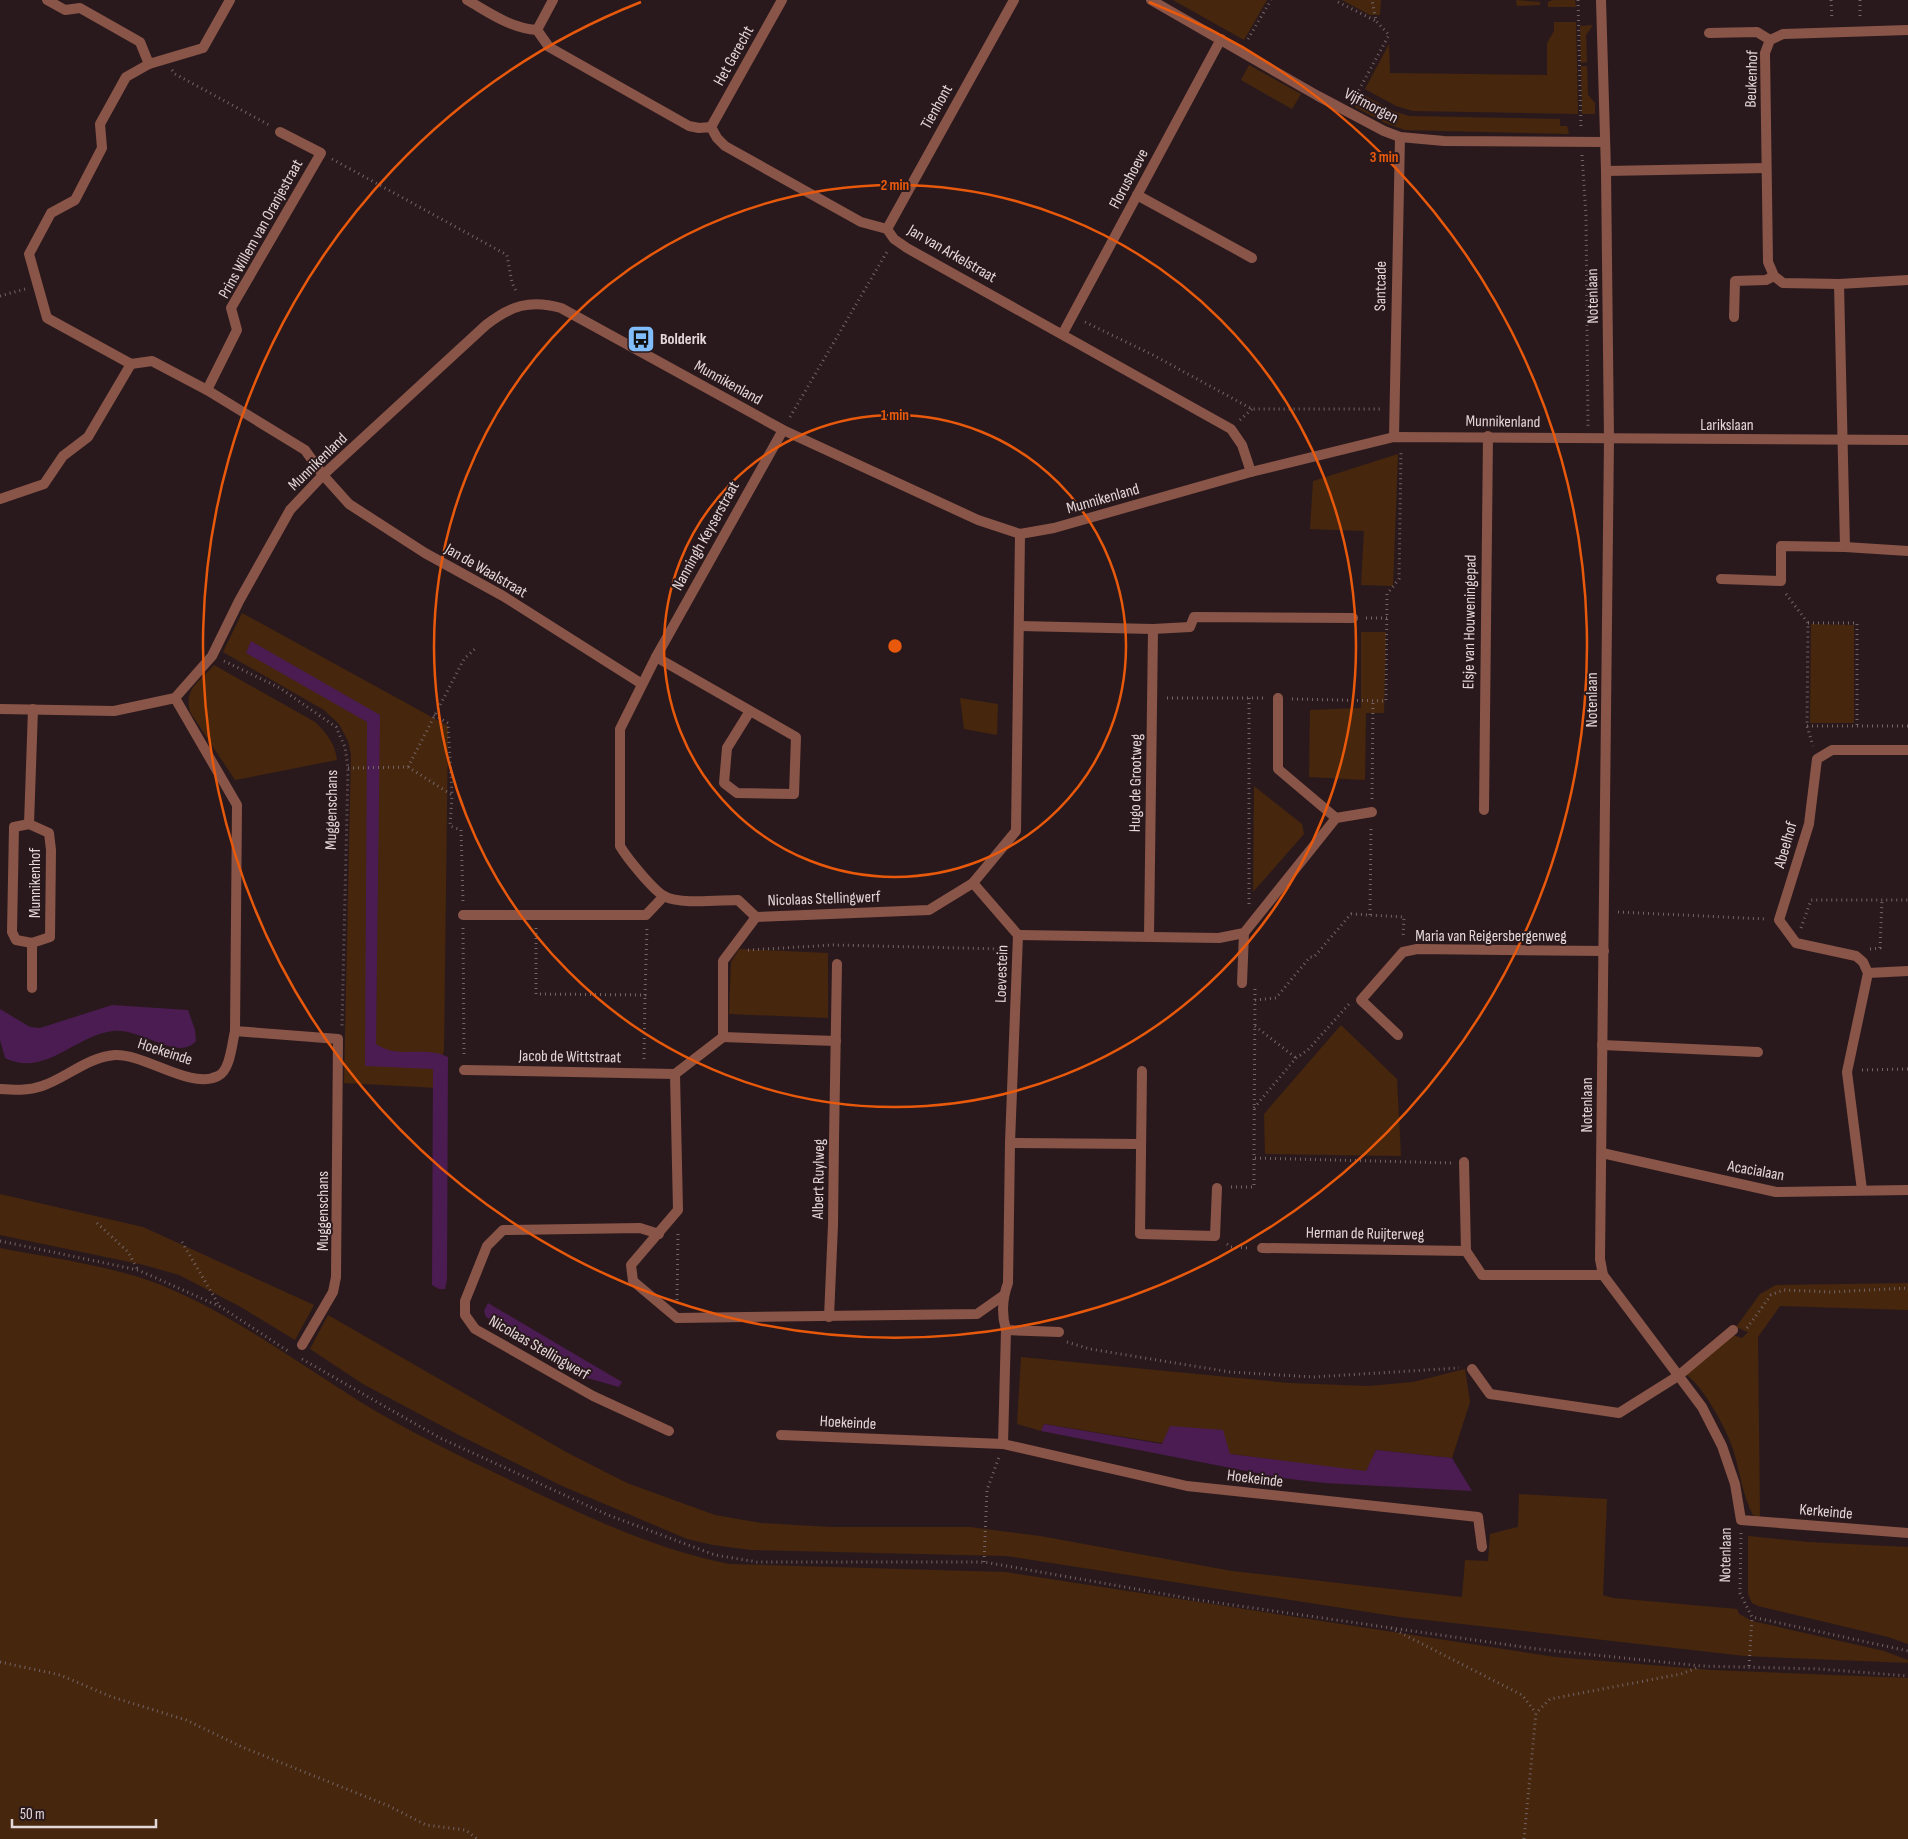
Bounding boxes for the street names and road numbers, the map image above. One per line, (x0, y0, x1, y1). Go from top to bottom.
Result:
street label: Het Gerecht (710, 23, 758, 89)
street label: Beukenhof (1742, 50, 1763, 108)
street label: Tienhont (917, 81, 957, 133)
street label: Vijfmorgen (1341, 84, 1401, 128)
street label: Florushoeve (1105, 146, 1153, 212)
street label: Prins Willem van Oranjestraat (215, 156, 307, 302)
street label: Jan van Arkelstraat (903, 220, 1000, 287)
street label: Santcade (1371, 261, 1391, 311)
street label: Notenlaan (1583, 268, 1603, 324)
street label: Munnikenland (691, 357, 765, 409)
street label: Munnikenland (1466, 412, 1540, 432)
street label: Larikslaan (1700, 416, 1754, 435)
street label: Munnikenland (285, 429, 351, 495)
street label: Nanningh Keyserstraat (668, 478, 744, 594)
street label: Munnikenland (1064, 480, 1142, 518)
street label: Jan de Waalstraat (441, 539, 531, 602)
street label: Elsje van Houweningepad (1459, 555, 1481, 689)
street label: Notenlaan (1583, 673, 1602, 727)
street label: Hugo de Grootweg (1126, 734, 1146, 832)
street label: Muggenschans (322, 770, 342, 850)
street label: Abeelhof (1770, 819, 1802, 871)
street label: Munnikenhof (26, 848, 45, 918)
street label: Nicolaas Stellingwerf (767, 888, 881, 910)
street label: Maria van Reigersbergenweg (1415, 927, 1567, 946)
street label: Loevestein (991, 945, 1013, 1003)
street label: Hoekeinde (135, 1034, 195, 1070)
street label: Jacob de Wittstraat (518, 1047, 621, 1067)
street label: Notenlaan (1578, 1078, 1597, 1132)
street label: Albert Ruylweg (809, 1139, 829, 1220)
street label: Acacialaan (1725, 1157, 1786, 1185)
street label: Muggenschans (314, 1171, 333, 1251)
street label: Herman de Ruijterweg (1306, 1223, 1424, 1245)
street label: Nicolaas Stellingwerf (485, 1312, 593, 1385)
street label: Hoekeinde (819, 1412, 877, 1434)
street label: Hoekeinde (1226, 1466, 1284, 1492)
street label: Kerkeinde (1799, 1500, 1853, 1524)
street label: Notenlaan (1716, 1527, 1736, 1583)

